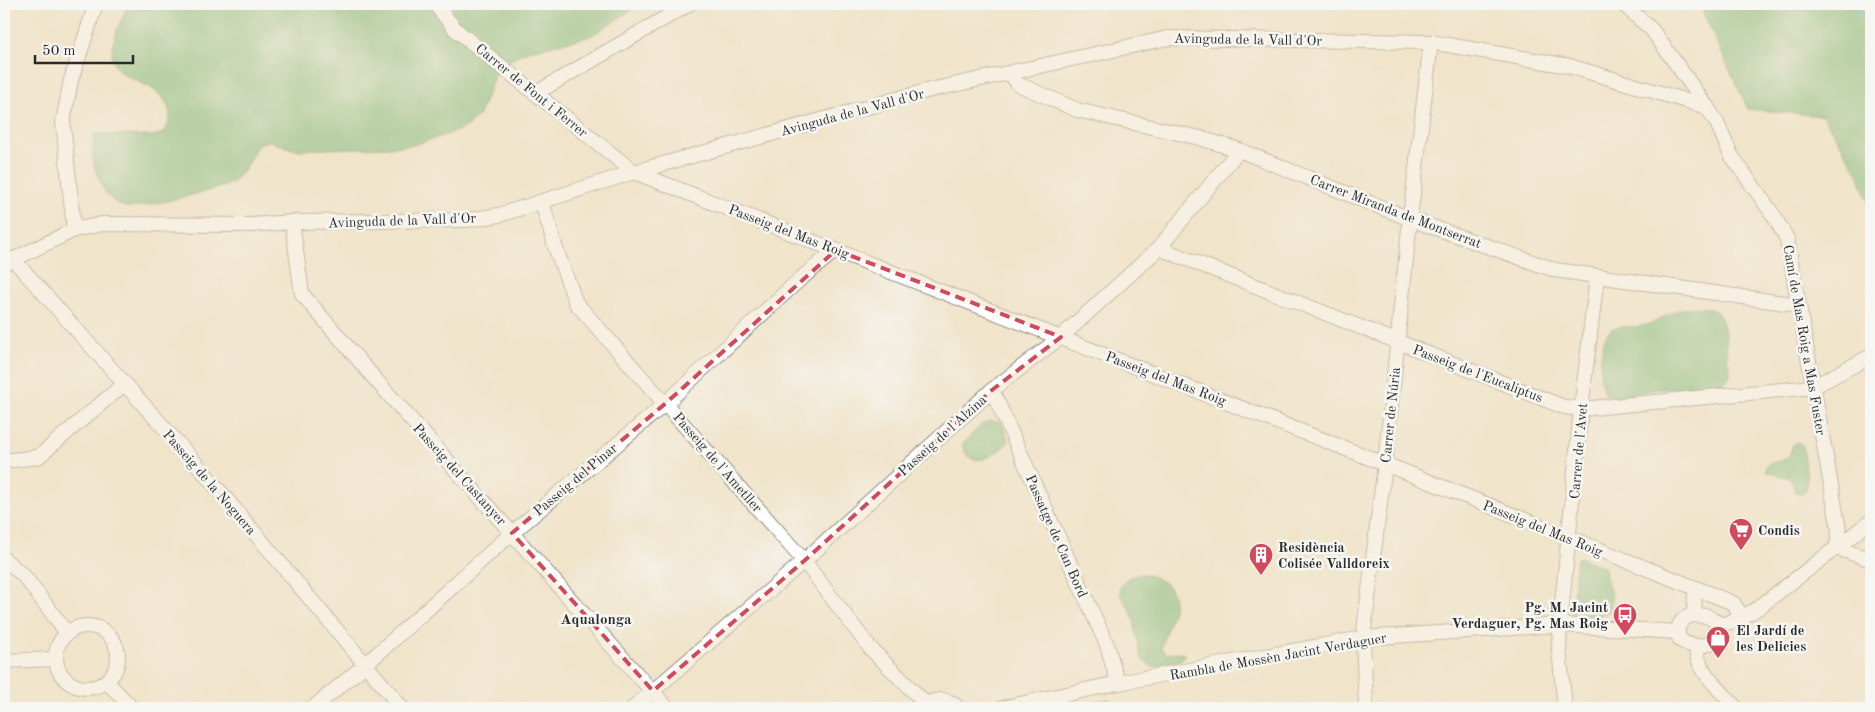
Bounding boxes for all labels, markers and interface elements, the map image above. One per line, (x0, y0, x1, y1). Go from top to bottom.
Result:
scale bar (35, 32, 132, 64)
street label: Avinguda de la Vall d'Or (1174, 32, 1323, 48)
street label: Carrer de Font i Ferrer (473, 41, 590, 140)
text: 50 m (42, 44, 76, 59)
street label: Avinguda de la Vall d'Or (779, 87, 926, 139)
street label: Carrer Miranda de Montserrat (1308, 173, 1483, 251)
street label: Passeig del Mas Roig (726, 202, 851, 262)
street label: Avinguda de la Vall d'Or (328, 211, 477, 231)
street label: Camí de Mas Roig a Mas Fuster (1780, 244, 1828, 437)
street label: Passeig de l'Eucaliptus (1411, 343, 1545, 405)
street label: Passeig del Mas Roig (1103, 349, 1228, 409)
street label: Carrer de Núria (1379, 366, 1403, 464)
street label: Passeig de l'Alzina (896, 393, 990, 479)
street label: Carrer de l'Avet (1568, 402, 1590, 500)
street label: Passeig de l'Ametller (670, 410, 764, 516)
street label: Passeig del Castanyer (410, 421, 509, 529)
street label: Passeig de la Noguera (160, 428, 258, 538)
street label: Passeig del Pinar (531, 441, 620, 519)
street label: Passatge de Can Bord (1023, 473, 1089, 600)
street label: Passeig del Mas Roig (1481, 498, 1605, 560)
supermarket icon: Condis (1728, 517, 1754, 551)
place label: Condis (1758, 524, 1800, 538)
place label: Residència Colisée Valldoreix (1278, 541, 1390, 571)
building icon: Residència Colisée Valldoreix (1248, 542, 1274, 576)
place label: Pg. M. Jacint Verdaguer, Pg. Mas Roig (1452, 601, 1608, 631)
bus stop icon: Pg. M. Jacint Verdaguer, Pg. Mas Roig (1612, 602, 1638, 636)
district label: Aqualonga (560, 613, 632, 628)
place label: El Jardí de les Delicies (1736, 624, 1806, 654)
shop icon: El Jardí de les Delicies (1705, 625, 1731, 659)
street label: Rambla de Mossèn Jacint Verdaguer (1169, 631, 1388, 683)

